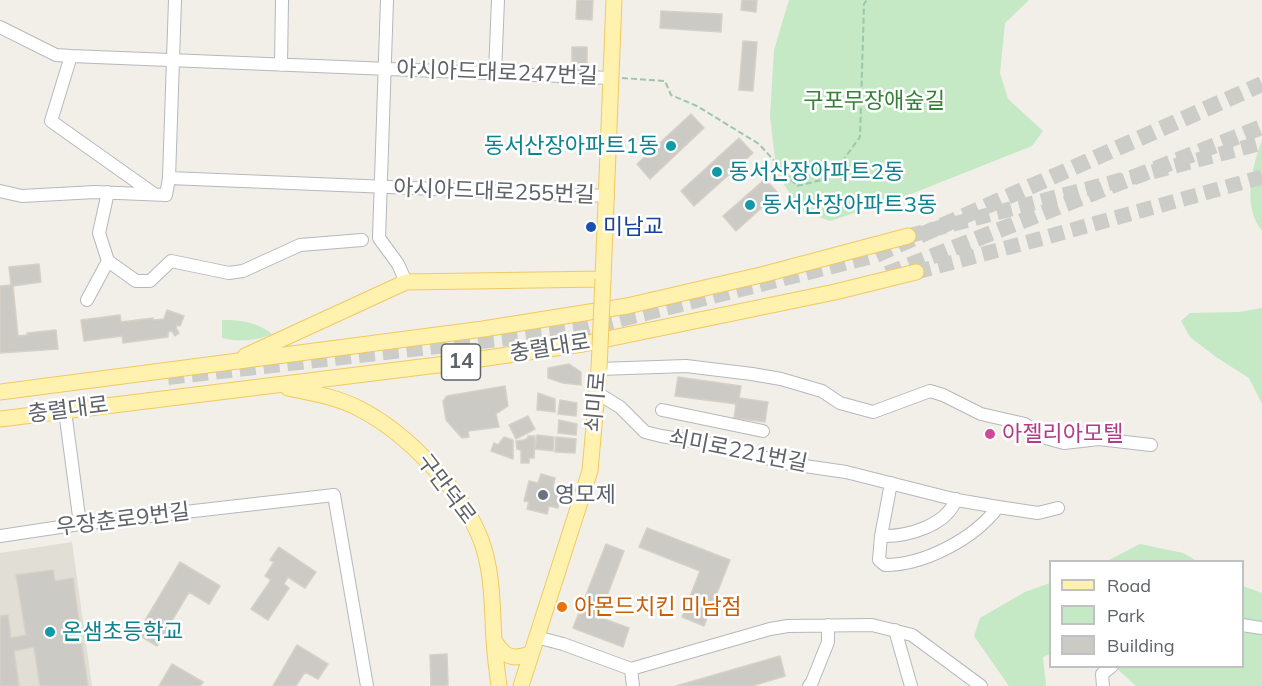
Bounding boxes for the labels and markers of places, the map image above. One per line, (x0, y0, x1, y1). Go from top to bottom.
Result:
place label: 동서산장아파트1동 (484, 133, 659, 159)
marker: 동서산장아파트1동 (664, 139, 678, 153)
place label: 동서산장아파트2동 (729, 159, 904, 185)
marker: 동서산장아파트2동 (710, 165, 724, 179)
place label: 동서산장아파트3동 (762, 192, 937, 218)
marker: 동서산장아파트3동 (743, 198, 757, 212)
place label: 미남교 (603, 214, 664, 240)
marker: 미남교 (584, 220, 598, 234)
place label: 아젤리아모텔 (1002, 421, 1123, 447)
marker: 아젤리아모텔 (983, 427, 997, 441)
place label: 영모제 (555, 482, 616, 508)
marker: 영모제 (536, 488, 550, 502)
place label: 아몬드치킨 미남점 (574, 594, 742, 620)
marker: 아몬드치킨 미남점 (555, 600, 569, 614)
place label: 온샘초등학교 (62, 619, 183, 645)
marker: 온샘초등학교 (43, 625, 57, 639)

